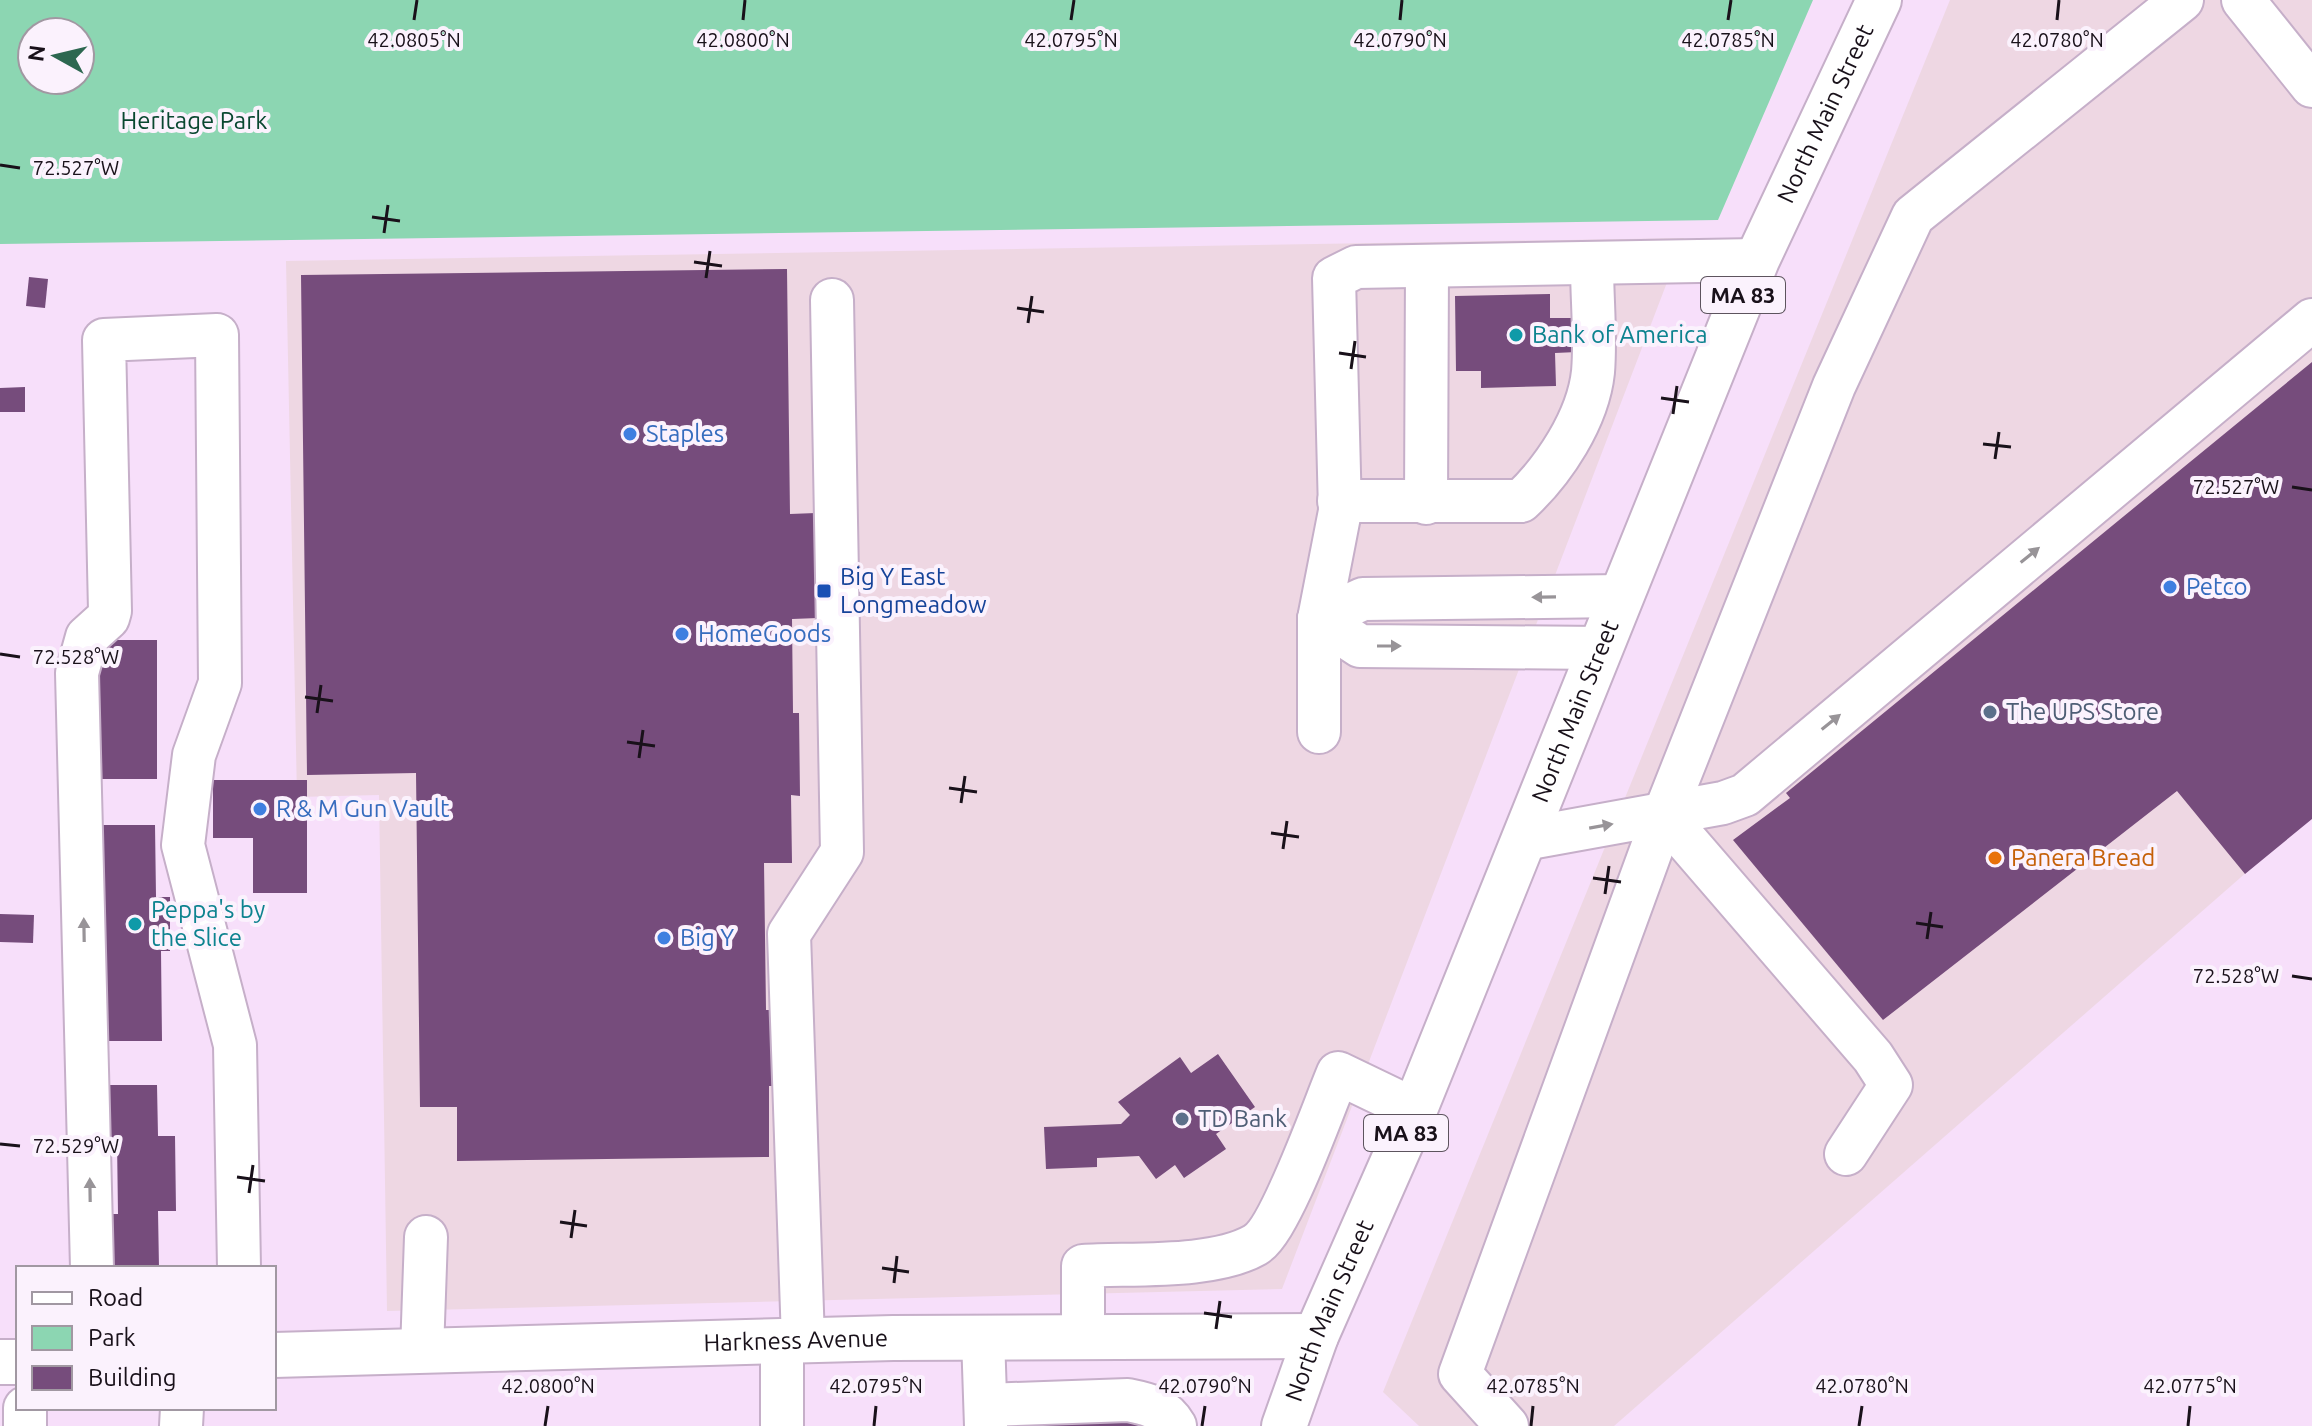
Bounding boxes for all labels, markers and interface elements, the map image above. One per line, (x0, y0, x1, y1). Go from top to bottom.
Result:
north arrow (16, 16, 96, 96)
street label: North Main Street (1772, 19, 1879, 207)
text: 42.0805°N (367, 28, 461, 51)
text: 42.0800°N (696, 28, 790, 51)
text: 42.0795°N (1024, 28, 1118, 51)
text: 42.0790°N (1353, 28, 1447, 51)
text: 42.0785°N (1681, 28, 1775, 51)
text: 42.0780°N (2010, 28, 2104, 51)
text: N (22, 43, 49, 63)
park label: Heritage Park (121, 107, 267, 134)
text: 72.527°W (33, 156, 119, 179)
road number: MA 83 (1701, 277, 1785, 313)
place label: Bank of America (1532, 321, 1708, 348)
marker: Bank of America (1507, 326, 1525, 344)
place label: Staples (646, 420, 724, 447)
marker: Staples (621, 425, 639, 443)
text: 72.527°W (2193, 475, 2279, 498)
one-way arrow (2020, 547, 2040, 564)
place label: Big Y East Longmeadow (840, 563, 987, 618)
place label: Petco (2186, 573, 2248, 600)
marker: Petco (2161, 578, 2179, 596)
marker: Big Y East Longmeadow (815, 582, 833, 600)
one-way arrow (1531, 591, 1556, 603)
street label: North Main Street (1526, 615, 1624, 806)
place label: HomeGoods (698, 620, 831, 647)
marker: HomeGoods (673, 625, 691, 643)
one-way arrow (1377, 640, 1402, 652)
text: 72.528°W (33, 645, 119, 668)
place label: The UPS Store (2006, 698, 2159, 725)
marker: The UPS Store (1981, 703, 1999, 721)
one-way arrow (1821, 714, 1841, 731)
place label: R & M Gun Vault (276, 795, 450, 822)
marker: R & M Gun Vault (251, 800, 269, 818)
one-way arrow (1589, 819, 1614, 831)
place label: Panera Bread (2011, 844, 2155, 871)
marker: Panera Bread (1986, 849, 2004, 867)
place label: Peppa's by the Slice (151, 896, 266, 951)
marker: Peppa's by the Slice (126, 915, 144, 933)
one-way arrow (78, 917, 90, 942)
place label: Big Y (680, 924, 734, 951)
marker: Big Y (655, 929, 673, 947)
text: 72.528°W (2193, 964, 2279, 987)
place label: TD Bank (1198, 1105, 1287, 1132)
marker: TD Bank (1173, 1110, 1191, 1128)
road number: MA 83 (1364, 1115, 1448, 1151)
text: 72.529°W (33, 1134, 119, 1157)
one-way arrow (84, 1177, 96, 1202)
street label: North Main Street (1280, 1215, 1379, 1405)
legend (16, 1266, 276, 1410)
text: Road (88, 1284, 143, 1311)
text: Park (88, 1324, 136, 1351)
street label: Harkness Avenue (703, 1324, 888, 1356)
text: Building (88, 1364, 176, 1391)
text: 42.0800°N (501, 1374, 595, 1397)
text: 42.0795°N (829, 1374, 923, 1397)
text: 42.0790°N (1158, 1374, 1252, 1397)
text: 42.0785°N (1486, 1374, 1580, 1397)
text: 42.0780°N (1815, 1374, 1909, 1397)
text: 42.0775°N (2143, 1374, 2237, 1397)

